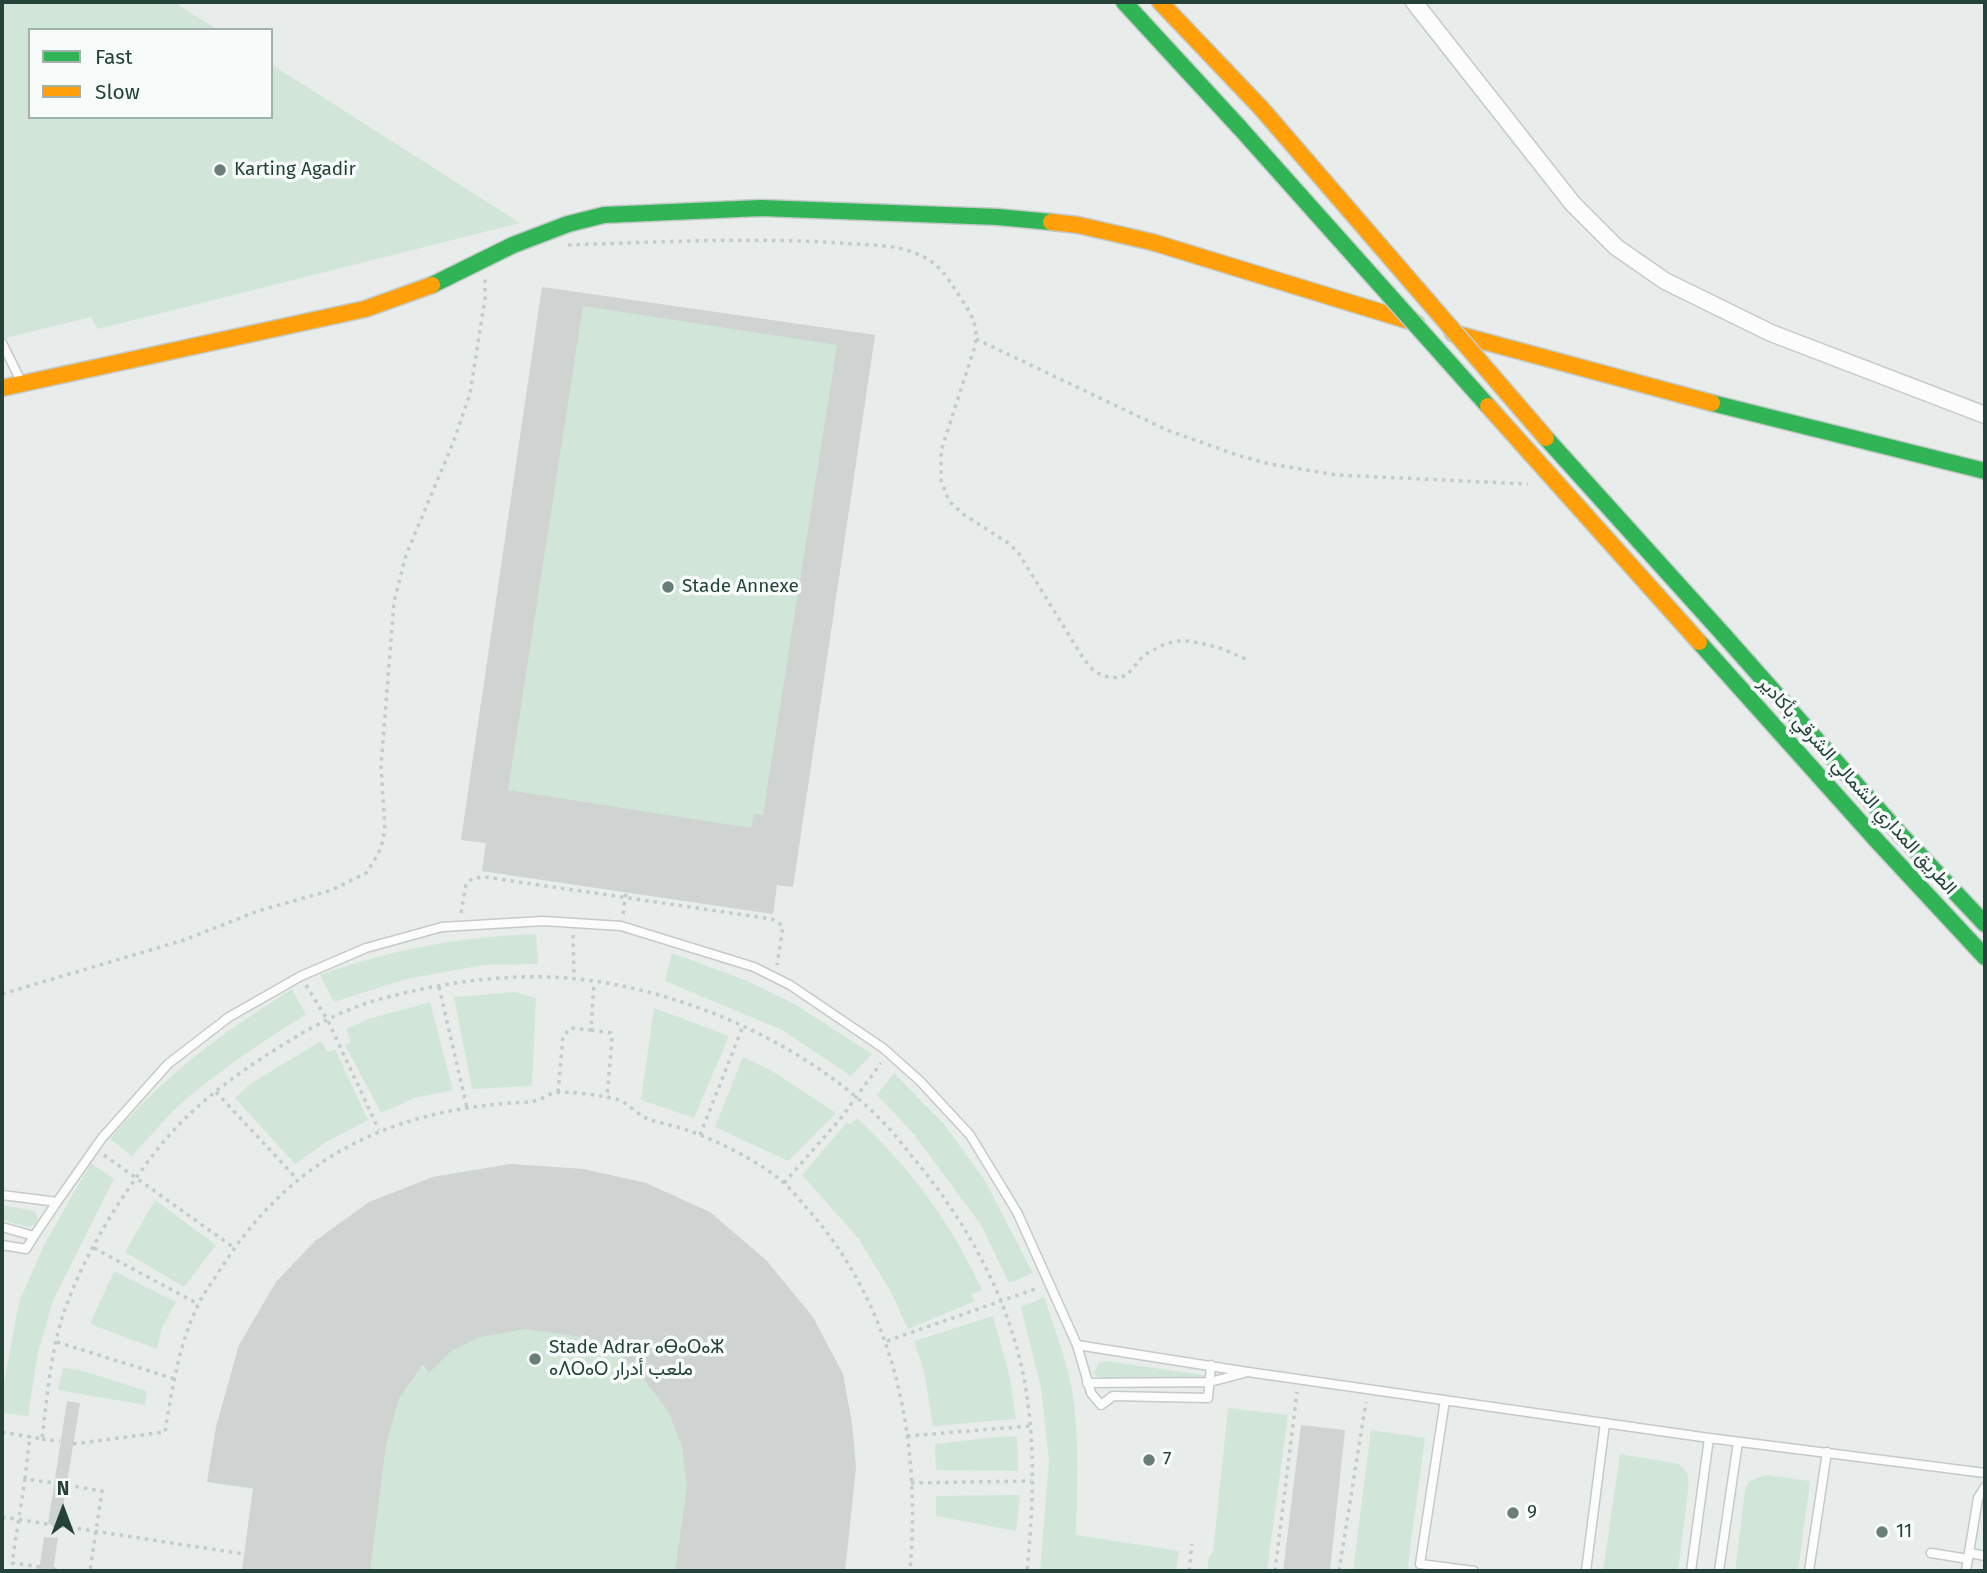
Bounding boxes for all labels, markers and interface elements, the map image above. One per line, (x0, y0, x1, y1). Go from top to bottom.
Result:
legend (28, 28, 273, 119)
text: Fast (95, 44, 133, 70)
text: Slow (95, 79, 140, 105)
place label: Karting Agadir (234, 159, 356, 181)
marker: Karting Agadir (212, 162, 228, 178)
place label: Stade Annexe (682, 576, 799, 598)
marker: Stade Annexe (660, 579, 676, 595)
street label: الطريق المداري الشمالي الشرقي بأكادير (1753, 672, 1961, 900)
place label: Stade Adrar ⴰⴱⴰⵔⴰⵣ ⴰⴷⵔⴰⵔ ملعب أدرار (549, 1337, 724, 1381)
marker: Stade Adrar ⴰⴱⴰⵔⴰⵣ ⴰⴷⵔⴰⵔ ملعب أدرار (527, 1351, 543, 1367)
place label: 7 (1163, 1449, 1171, 1471)
marker: 7 (1141, 1452, 1157, 1468)
north arrow (28, 1475, 98, 1545)
text: N (57, 1477, 69, 1500)
place label: 9 (1527, 1502, 1537, 1524)
marker: 9 (1505, 1505, 1521, 1521)
place label: 11 (1896, 1521, 1912, 1543)
marker: 11 (1874, 1524, 1890, 1540)

